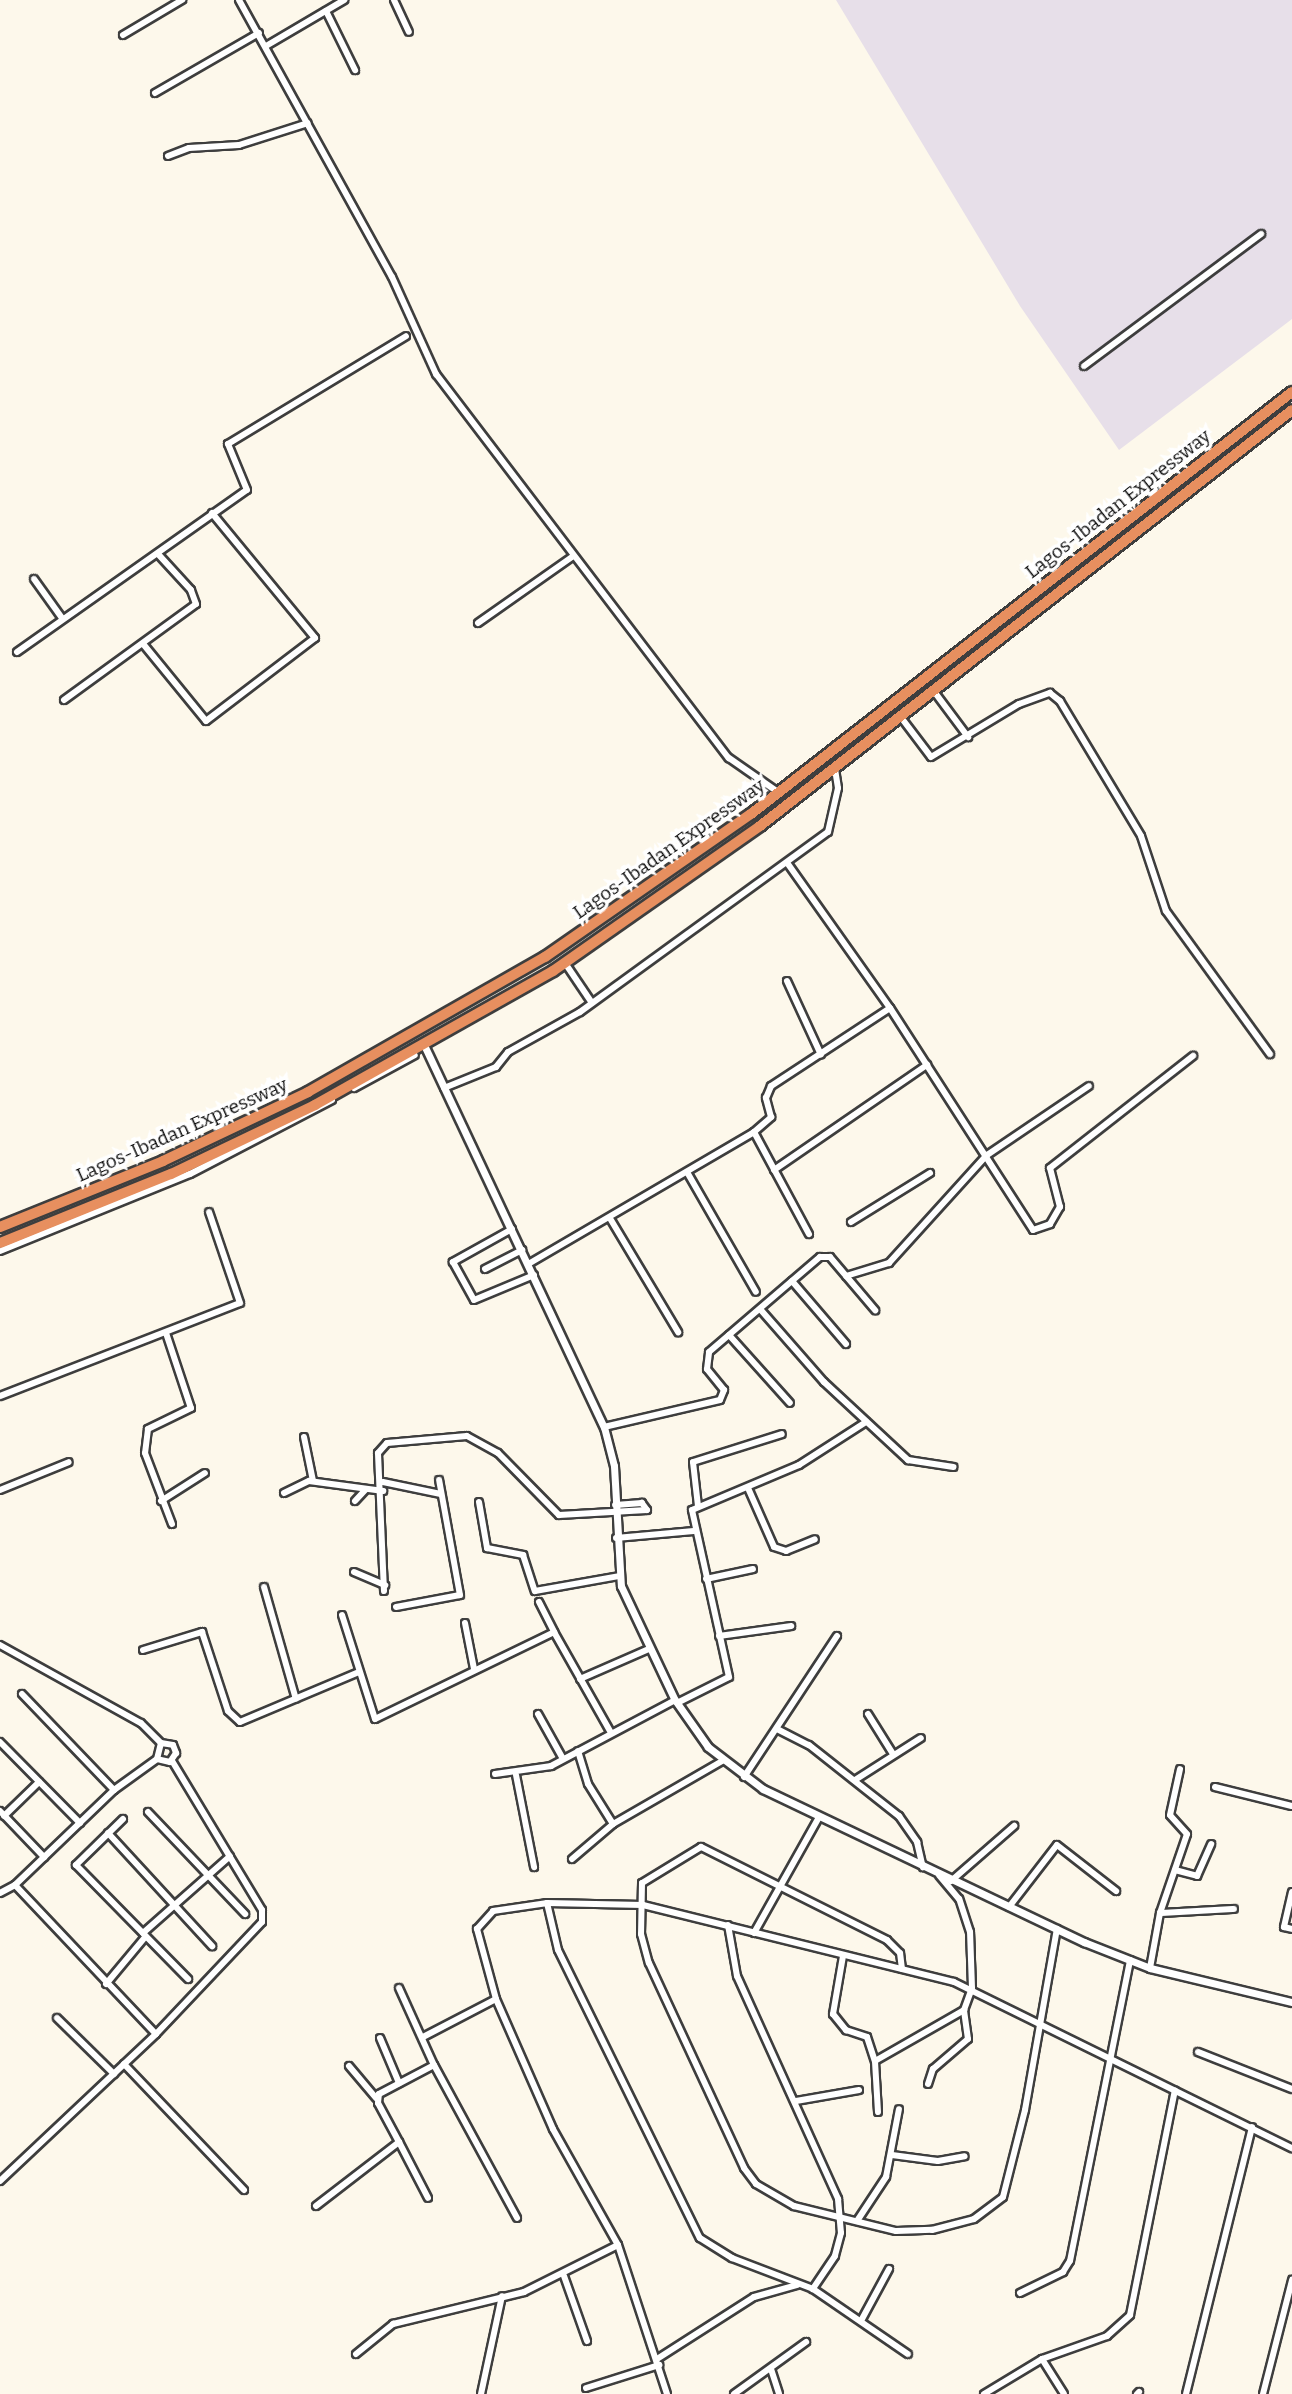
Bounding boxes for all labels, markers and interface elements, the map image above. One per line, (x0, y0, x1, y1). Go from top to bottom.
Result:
street label: Lagos-Ibadan Expressway (1021, 425, 1215, 583)
street label: Lagos-Ibadan Expressway (569, 774, 769, 924)
street label: Lagos-Ibadan Expressway (73, 1073, 291, 1187)

